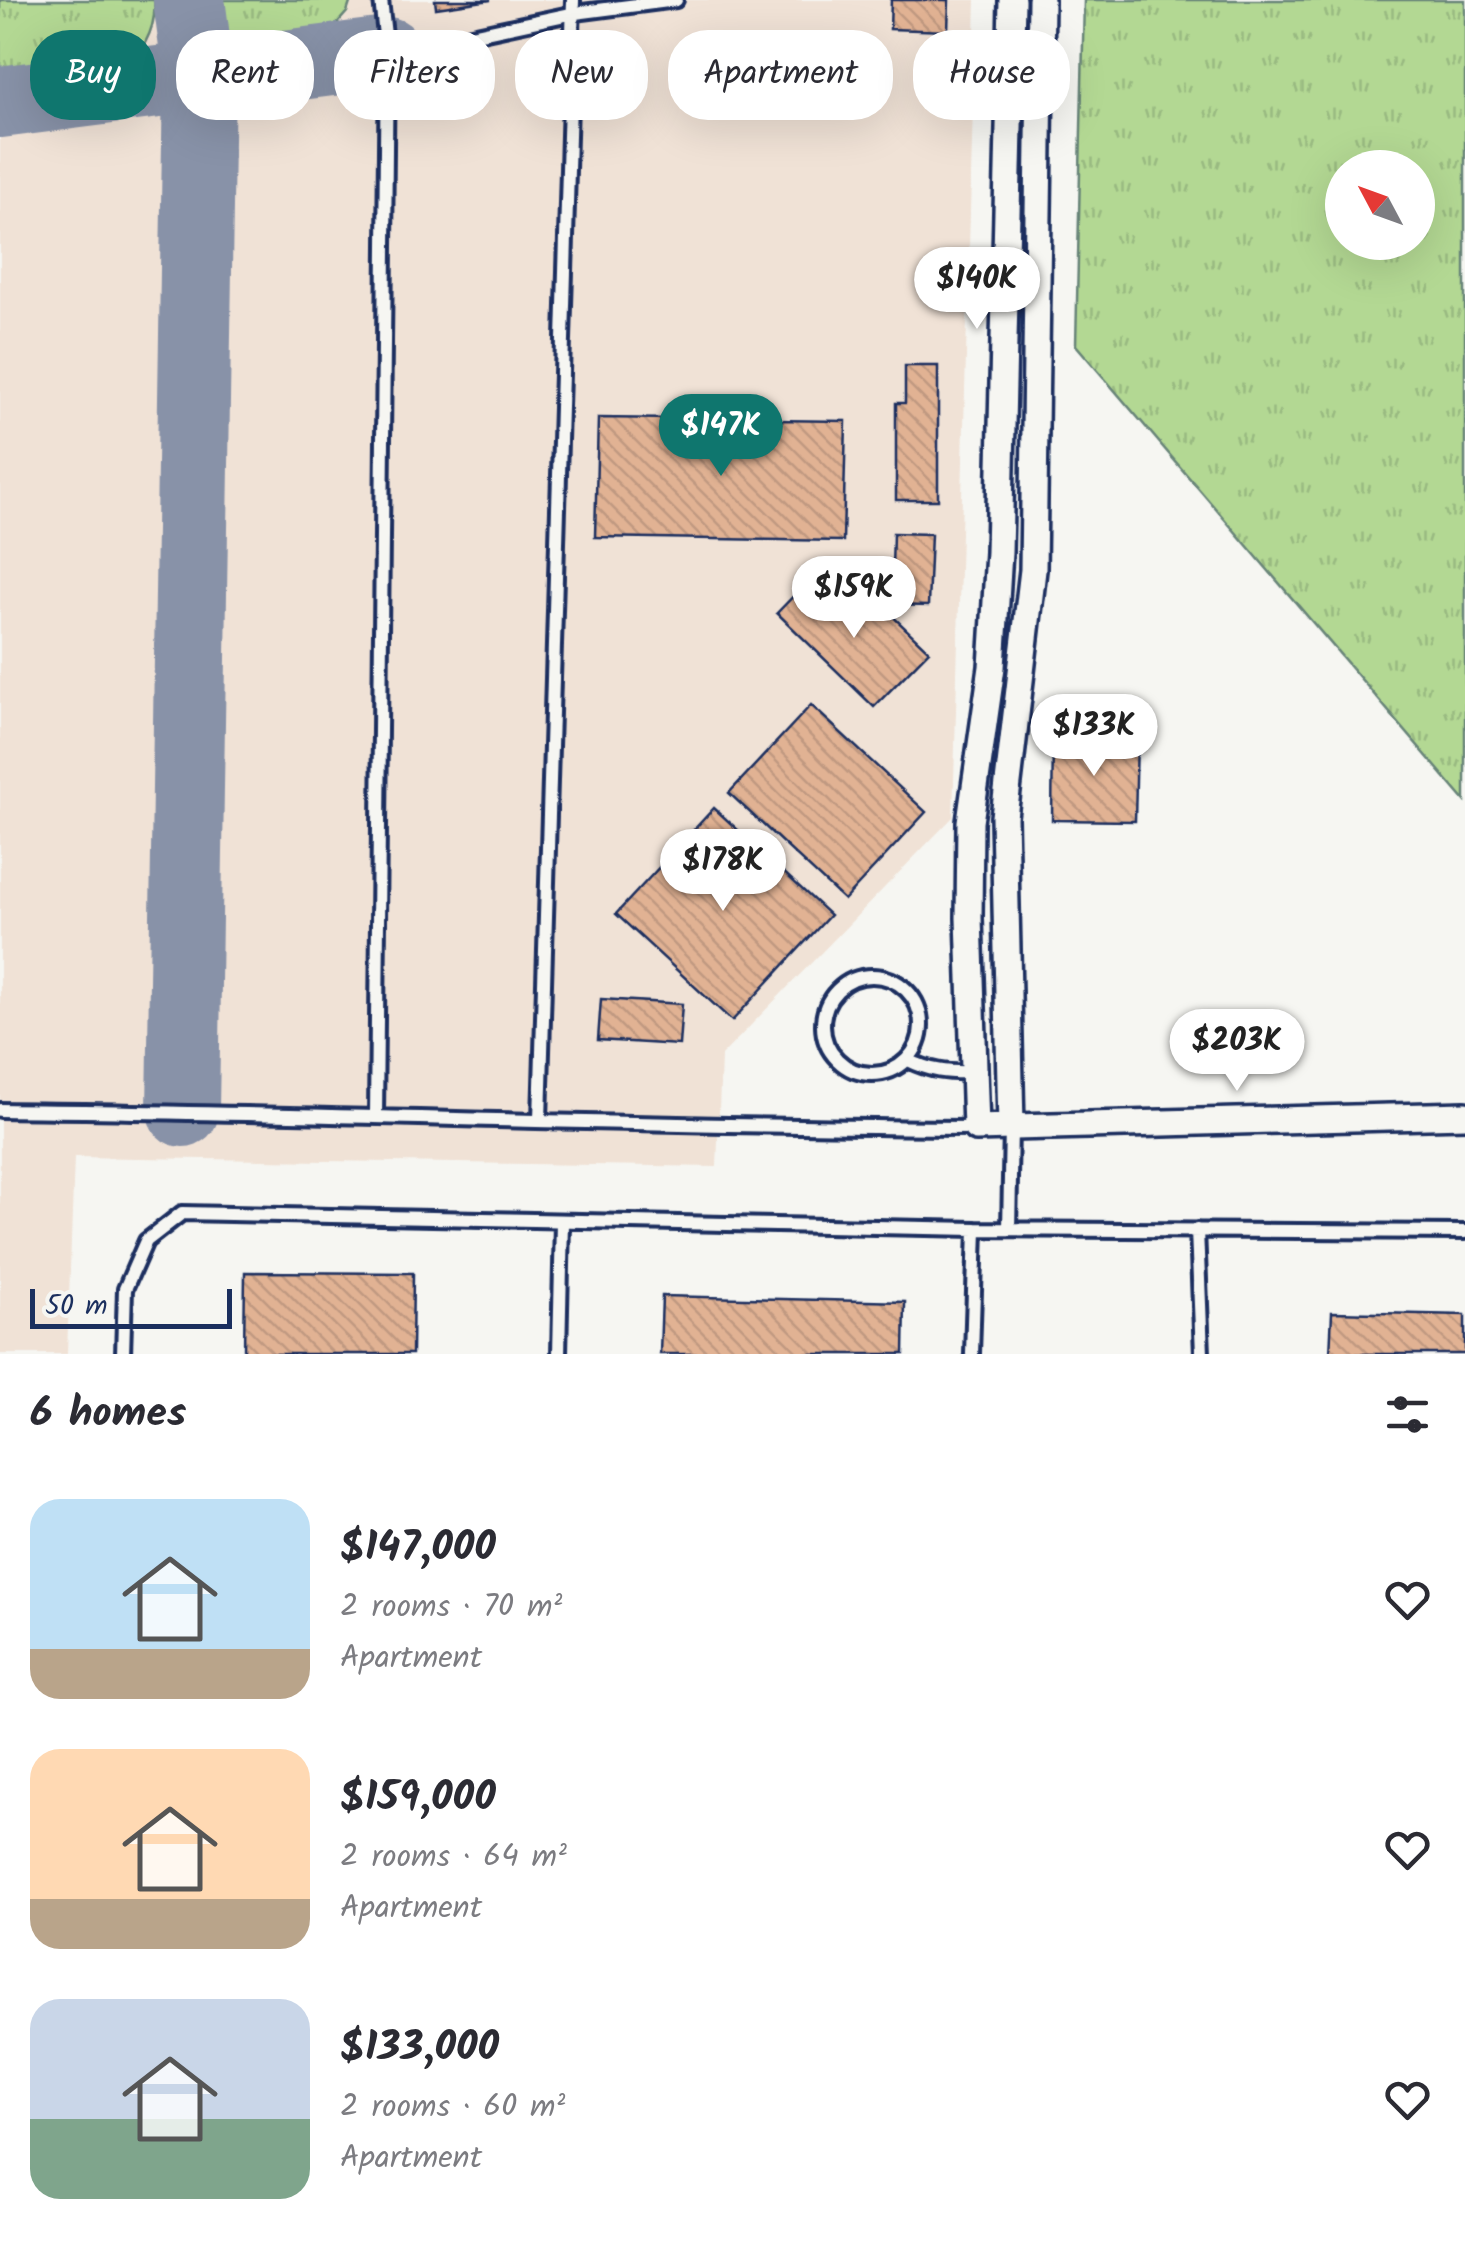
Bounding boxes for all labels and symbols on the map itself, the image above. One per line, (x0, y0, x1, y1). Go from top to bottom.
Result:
north arrow (1325, 150, 1435, 260)
pin: $140K (907, 247, 1047, 332)
pin: $147K (651, 394, 791, 479)
pin: $159K (784, 556, 924, 641)
pin: $133K (1024, 694, 1164, 779)
pin: $178K (653, 829, 793, 914)
pin: $203K (1167, 1009, 1307, 1094)
scale bar (30, 1284, 232, 1328)

